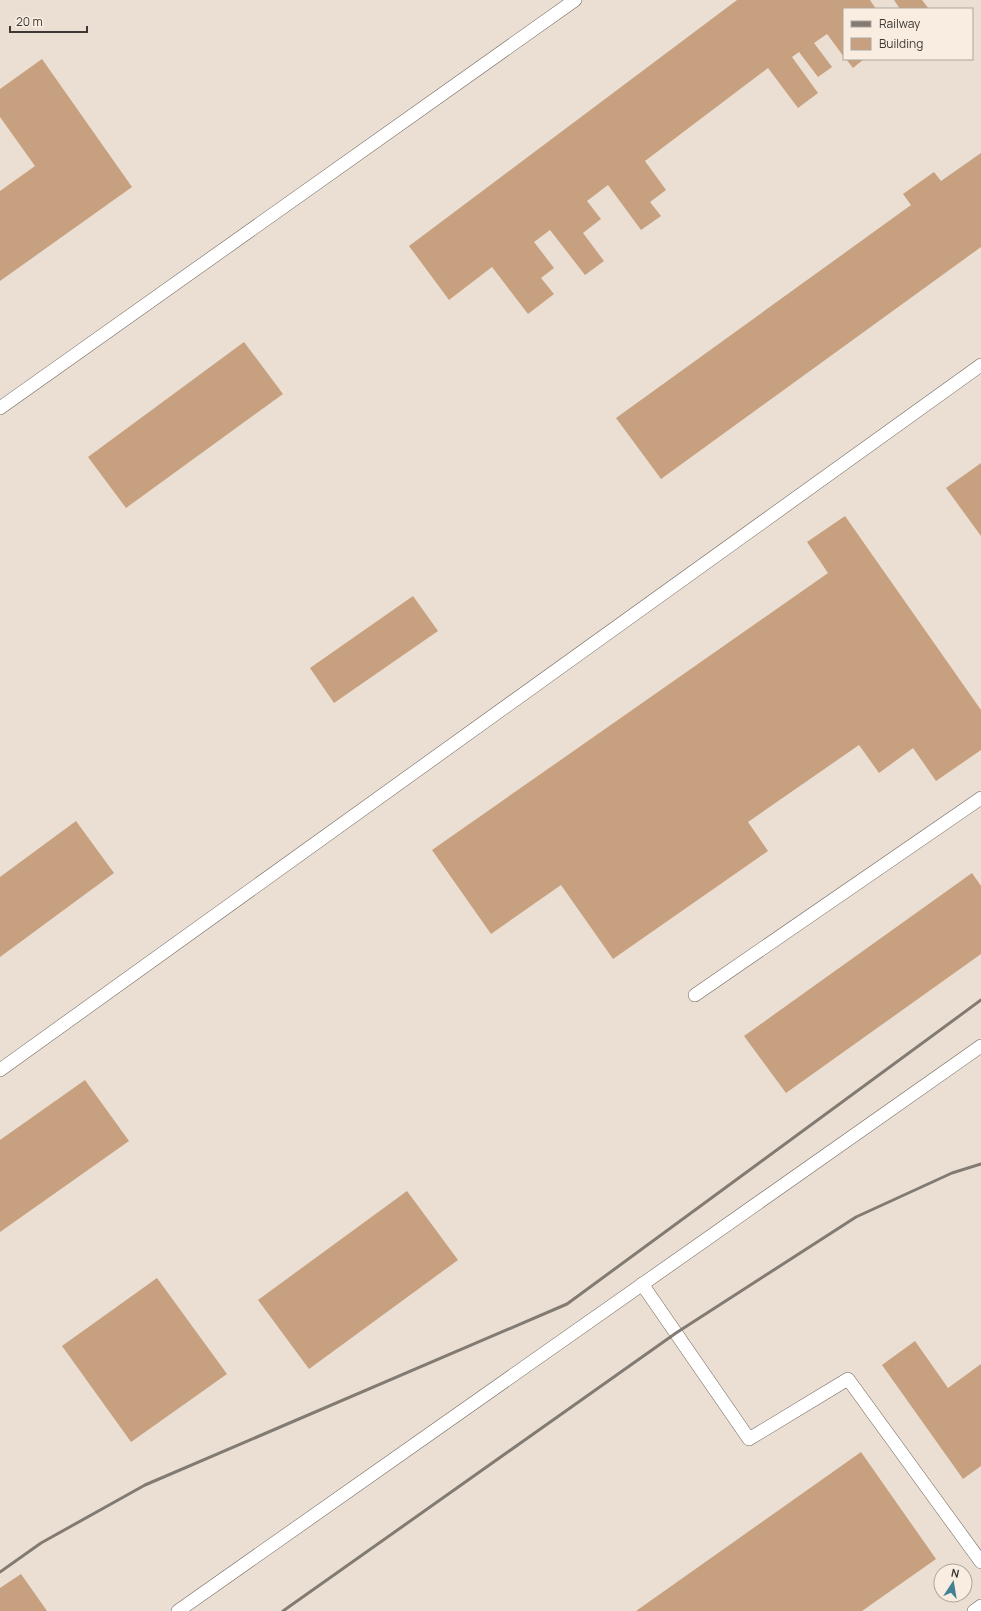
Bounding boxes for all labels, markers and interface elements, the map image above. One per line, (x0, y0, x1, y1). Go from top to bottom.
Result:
scale bar (10, 8, 87, 34)
legend (843, 8, 973, 60)
text: 20 m (16, 13, 43, 30)
text: Railway (879, 15, 921, 32)
text: Building (879, 35, 923, 52)
north arrow (933, 1563, 973, 1603)
text: N (950, 1565, 961, 1581)

